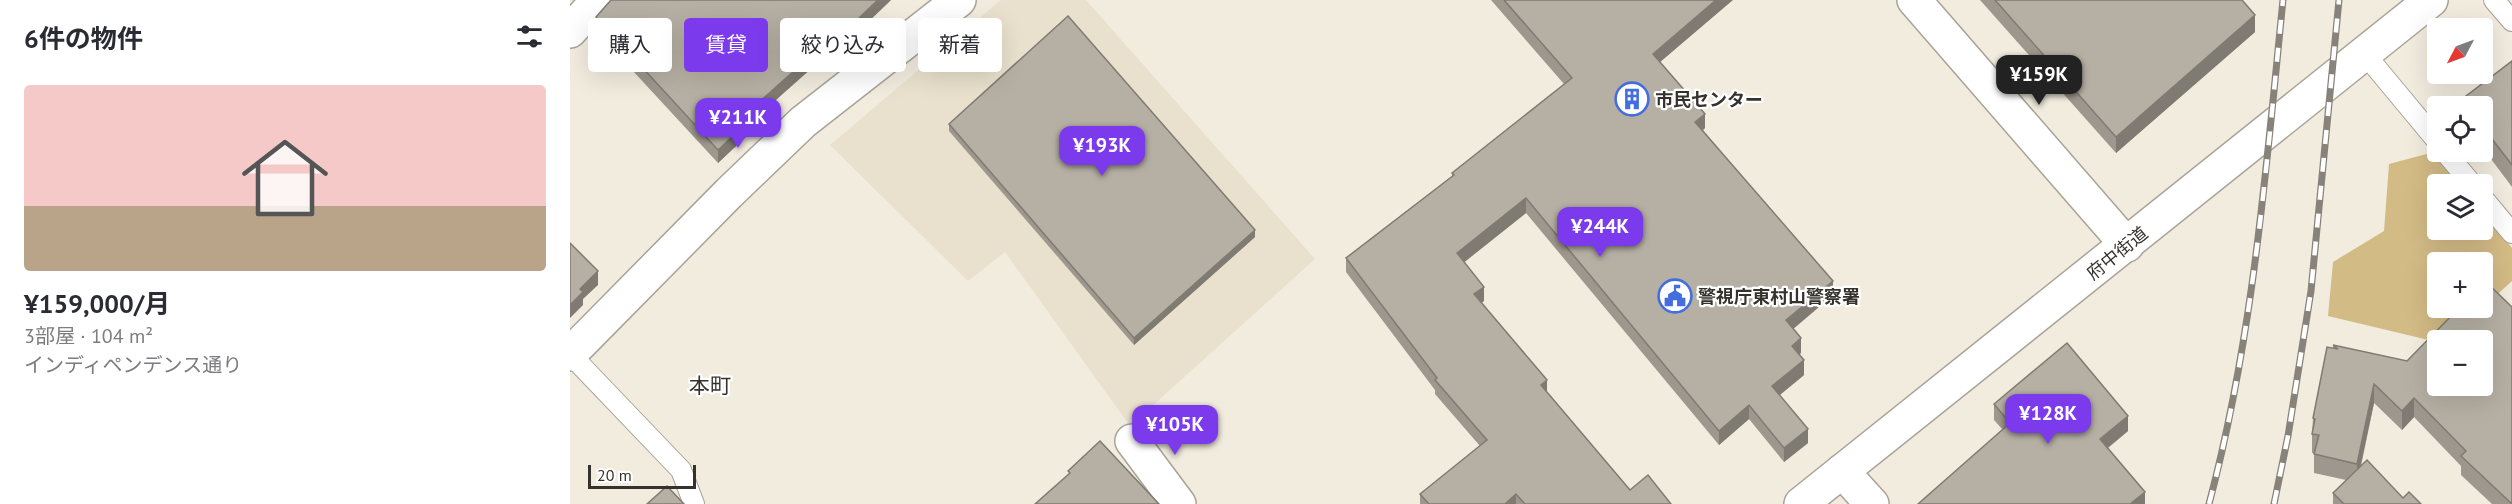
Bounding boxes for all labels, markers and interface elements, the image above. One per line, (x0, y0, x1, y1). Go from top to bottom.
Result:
chip: 購入 (588, 18, 672, 72)
chip: 賃貸 (684, 18, 768, 72)
chip: 絞り込み (780, 18, 906, 72)
chip: 新着 (918, 18, 1002, 72)
north arrow (2427, 18, 2493, 84)
map controls (2427, 18, 2493, 396)
icon: filters (513, 20, 546, 53)
text: 6件の物件 (24, 22, 143, 55)
pin: ¥159K (1997, 55, 2081, 106)
text: ¥159K (2010, 61, 2068, 87)
building icon: 市民センター (1614, 81, 1650, 117)
place label: 市民センター (1655, 88, 1763, 111)
button: locate (2427, 96, 2493, 162)
pin: ¥211K (696, 98, 780, 149)
text: ¥211K (709, 104, 767, 130)
icon: home (231, 124, 339, 232)
pin: ¥193K (1060, 126, 1144, 177)
text: ¥193K (1073, 132, 1131, 158)
button: layers (2427, 174, 2493, 240)
pin: ¥244K (1558, 207, 1642, 258)
text: ¥244K (1571, 213, 1629, 239)
street label: 府中街道 (2082, 221, 2152, 285)
button: + (2427, 252, 2493, 318)
public building icon: 警視庁東村山警察署 (1657, 278, 1693, 314)
place label: 警視庁東村山警察署 (1698, 285, 1860, 308)
text: ¥159,000/月 (24, 287, 170, 320)
text: 3部屋 · 104 m² (24, 323, 153, 349)
button: − (2427, 330, 2493, 396)
text: インディペンデンス通り (24, 352, 242, 378)
district label: 本町 (689, 372, 731, 399)
pin: ¥128K (2006, 394, 2090, 445)
text: ¥128K (2019, 400, 2077, 426)
pin: ¥105K (1133, 405, 1217, 456)
text: ¥105K (1146, 411, 1204, 437)
scale bar (588, 462, 696, 490)
text: 20 m (597, 465, 632, 485)

